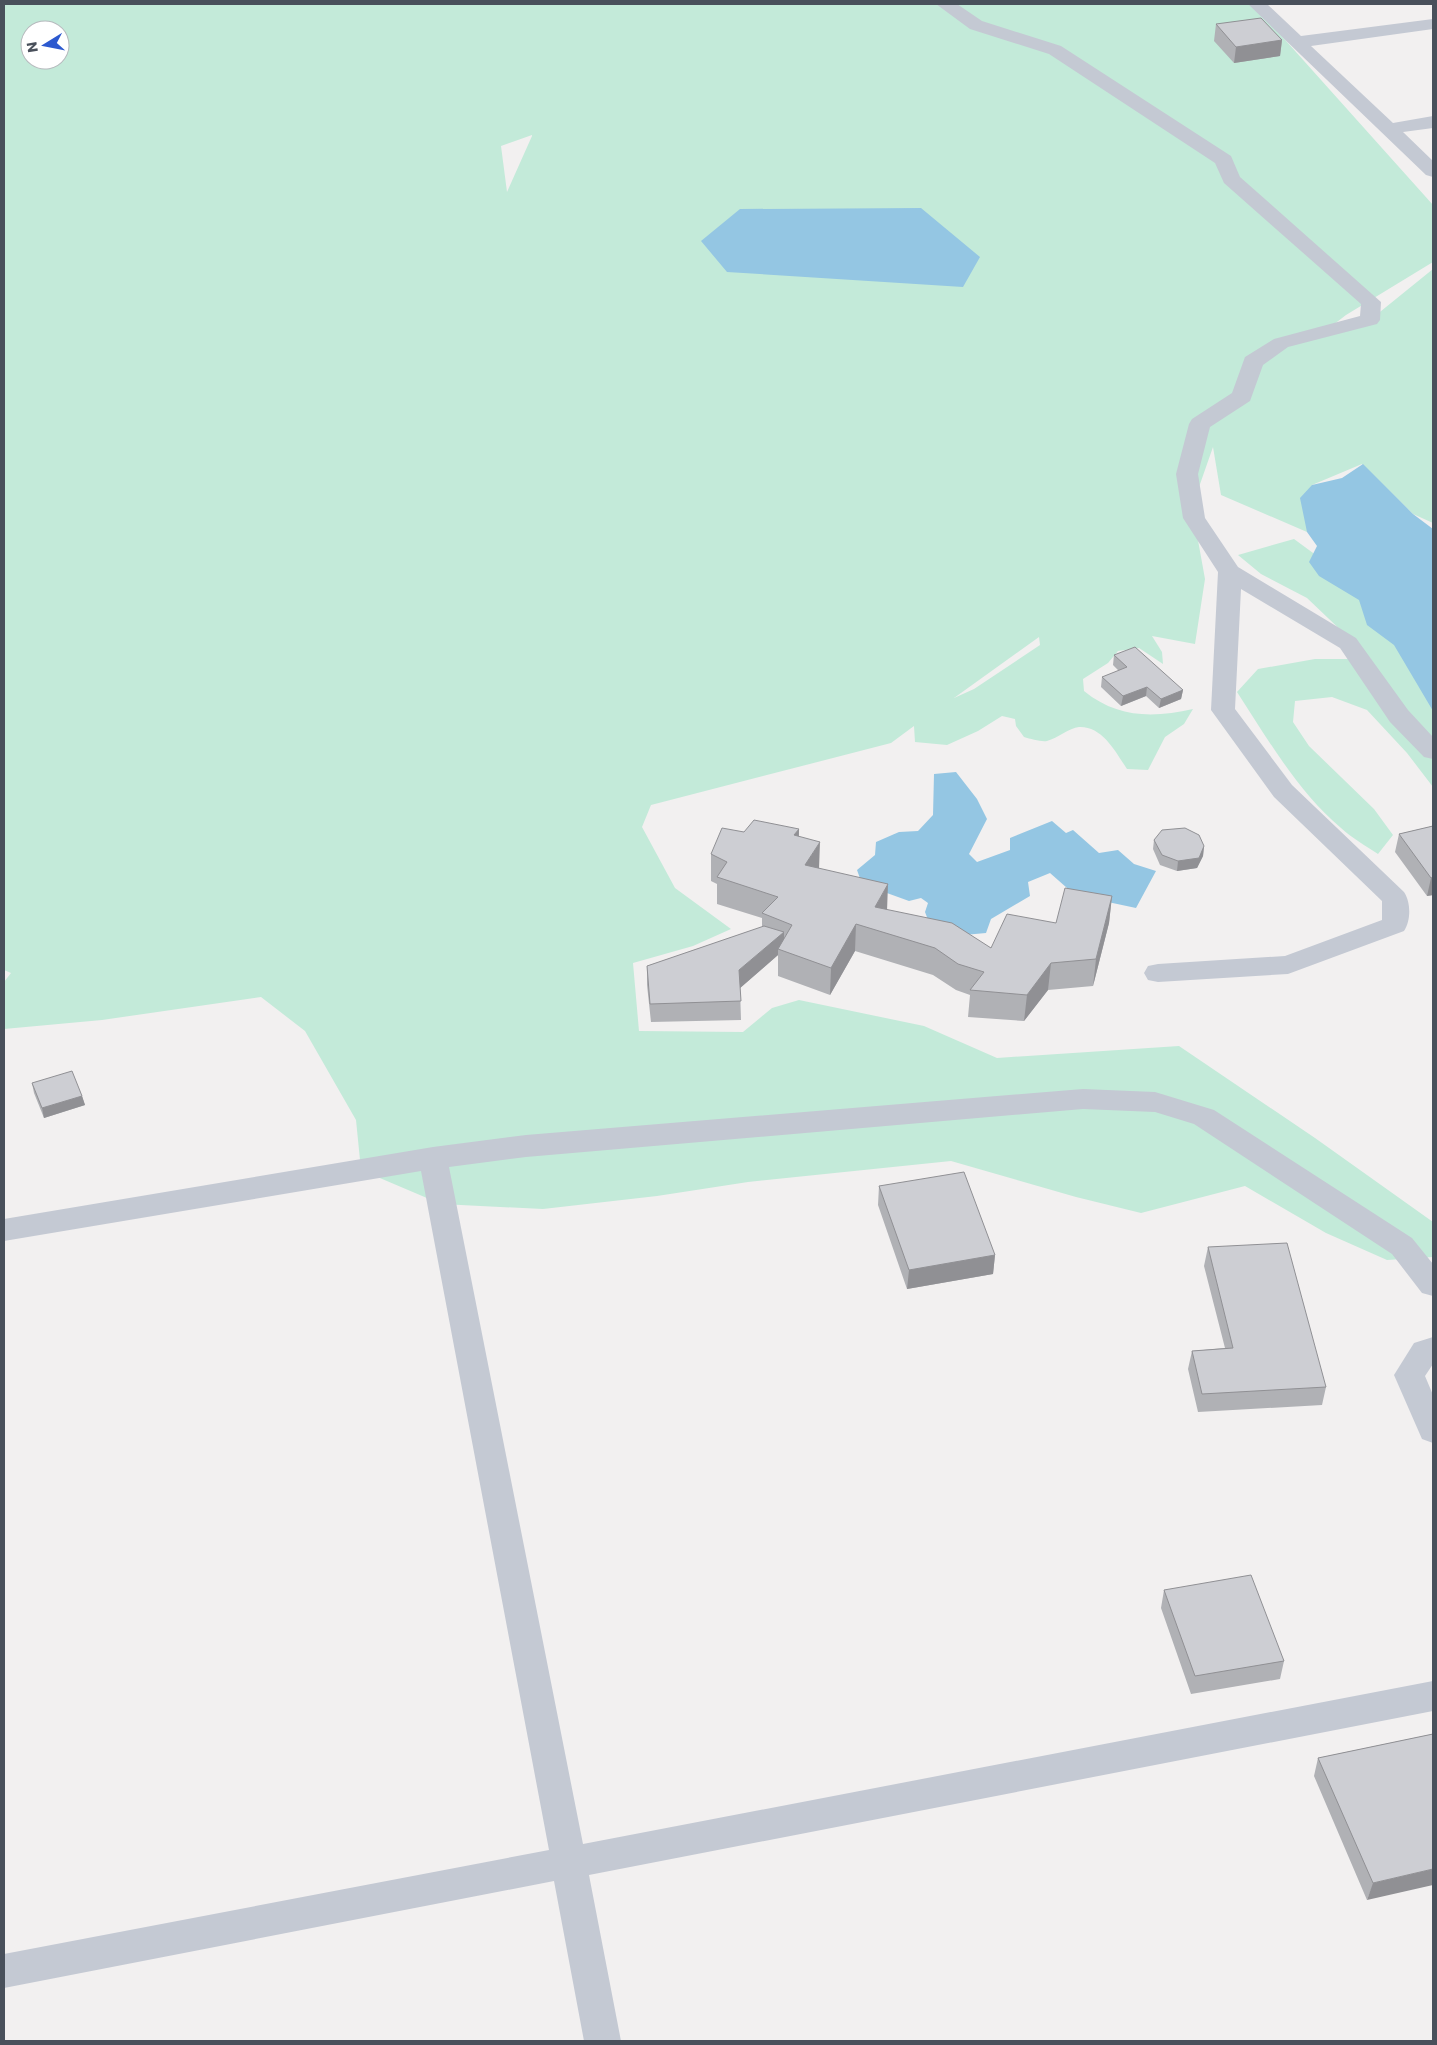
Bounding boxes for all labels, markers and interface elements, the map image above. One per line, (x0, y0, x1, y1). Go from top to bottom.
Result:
north arrow (20, 20, 70, 70)
text: N (21, 40, 43, 54)

